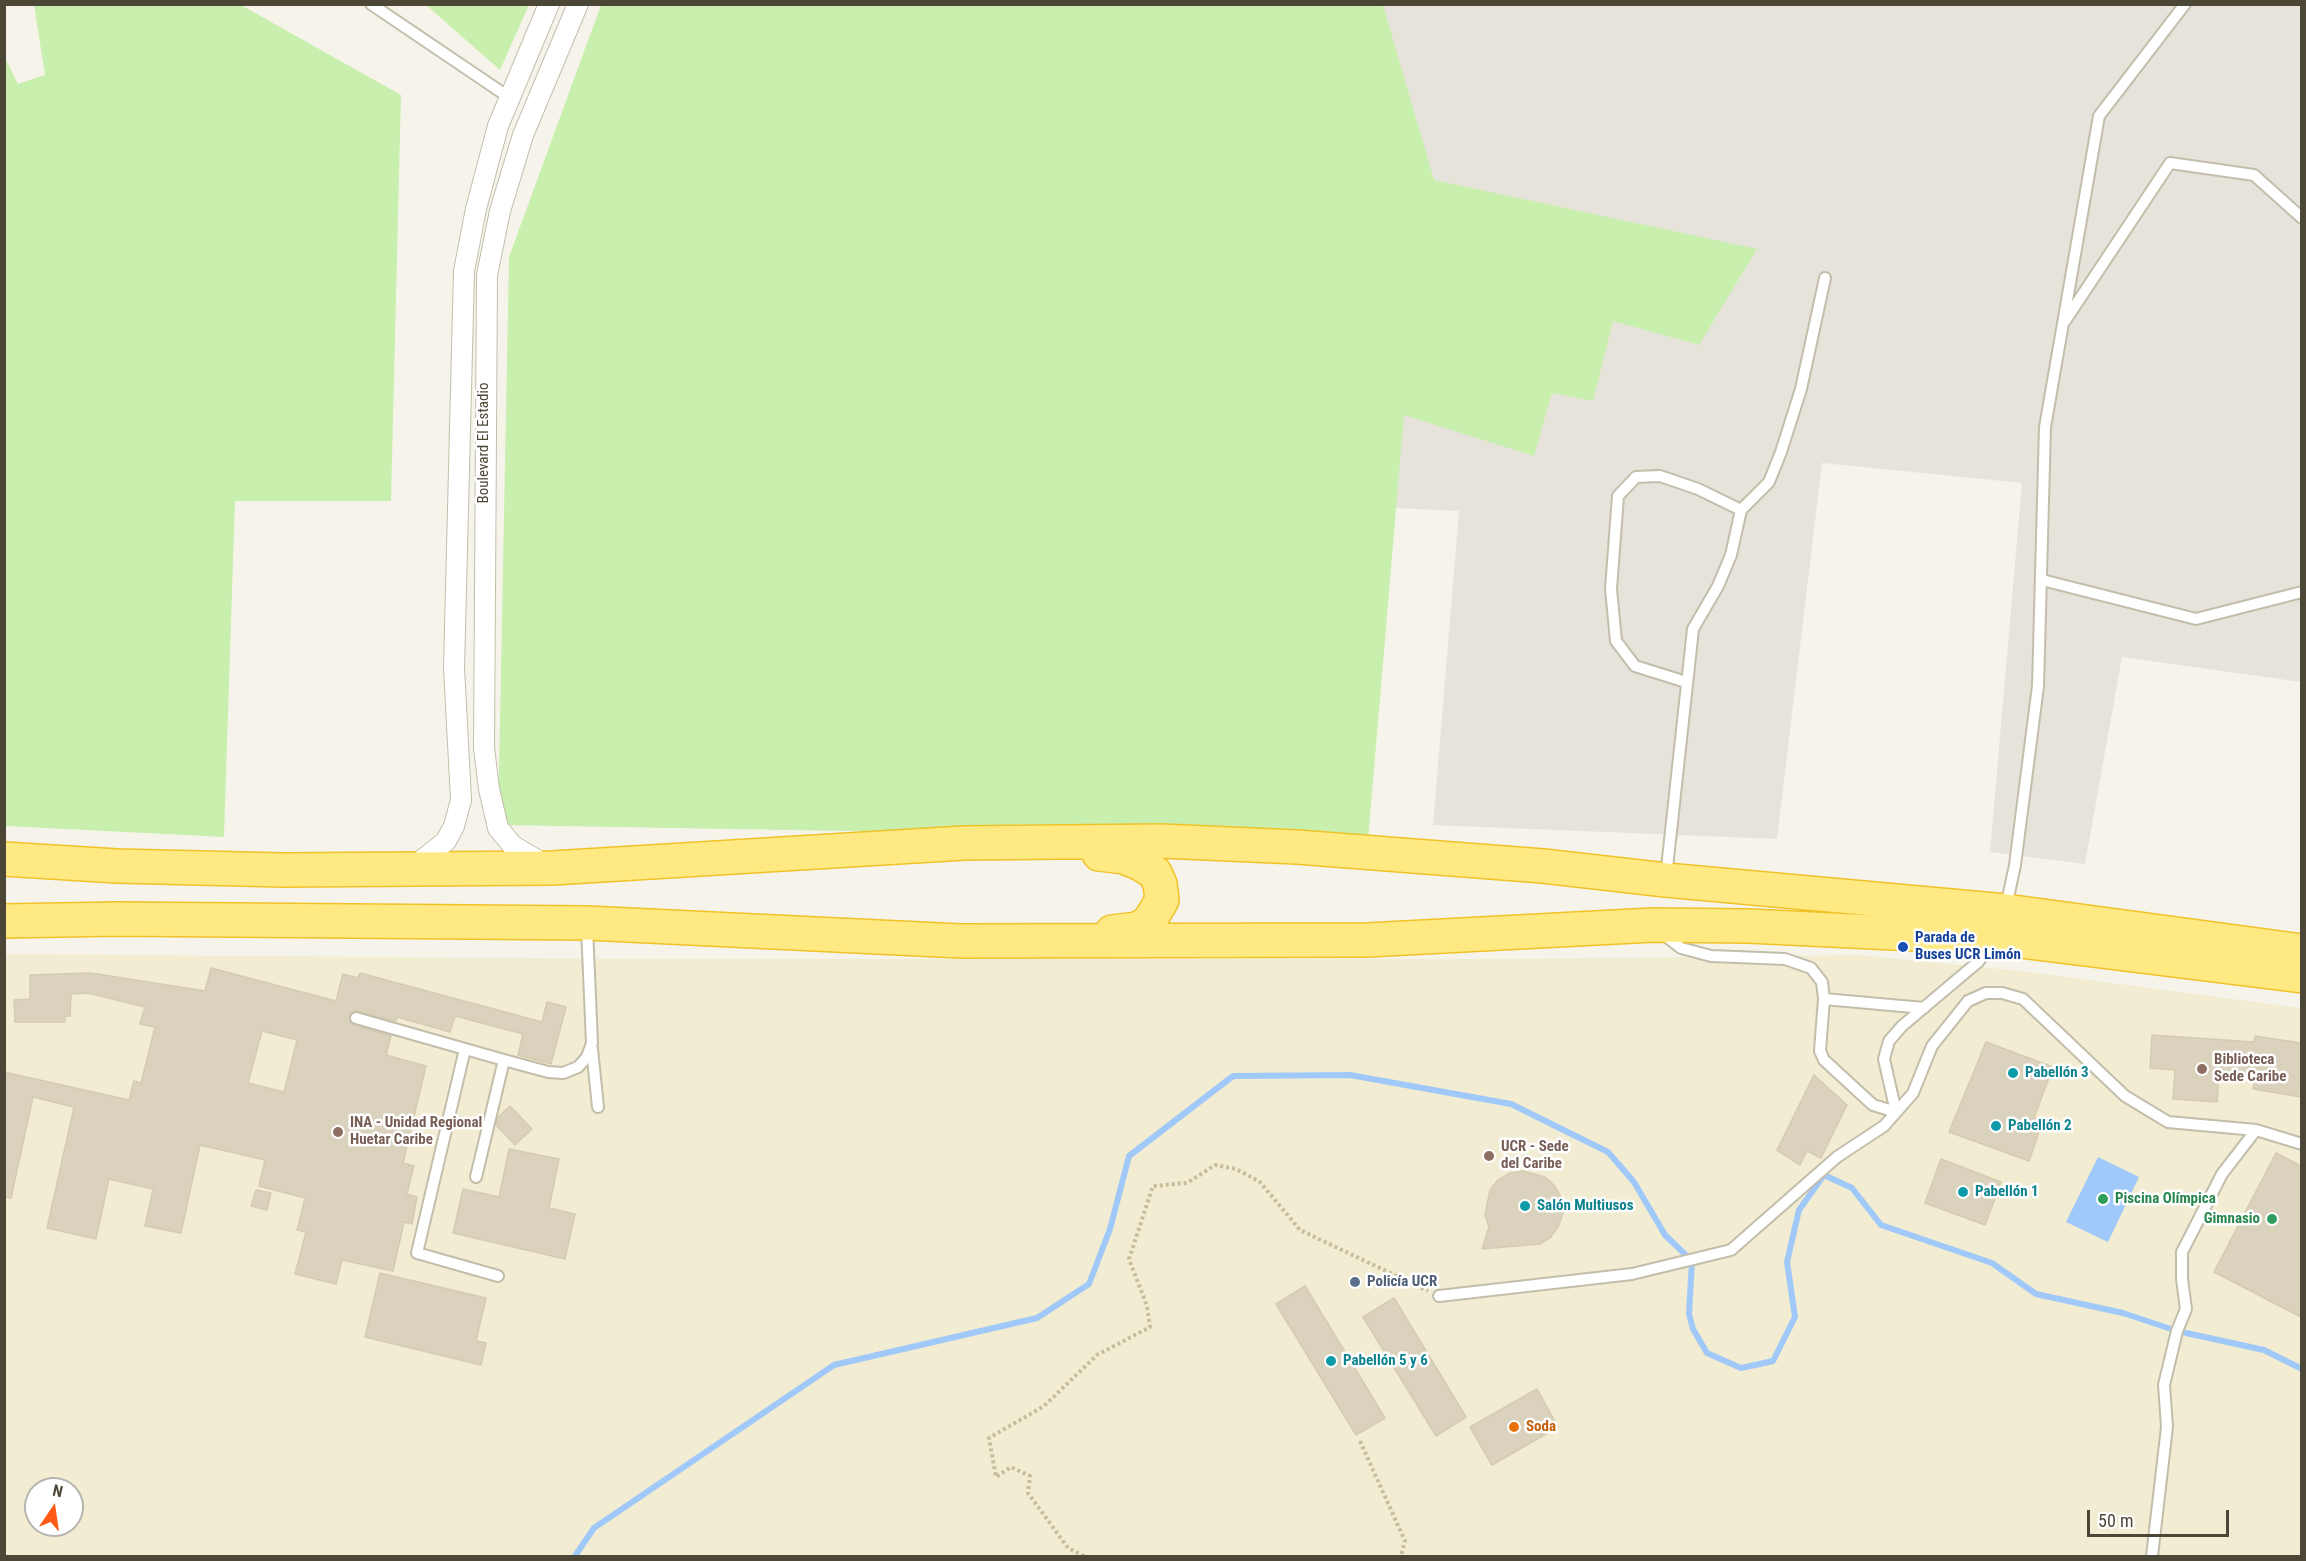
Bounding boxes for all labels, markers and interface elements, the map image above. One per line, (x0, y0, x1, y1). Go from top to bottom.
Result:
street label: Boulevard El Estadio (475, 383, 493, 503)
place label: Parada de Buses UCR Limón (1915, 929, 2021, 964)
marker: Parada de Buses UCR Limón (1896, 940, 1910, 954)
place label: Biblioteca Sede Caribe (2214, 1051, 2286, 1086)
marker: Biblioteca Sede Caribe (2195, 1062, 2209, 1076)
place label: Pabellón 3 (2025, 1064, 2089, 1082)
marker: Pabellón 3 (2006, 1066, 2020, 1080)
place label: INA - Unidad Regional Huetar Caribe (350, 1114, 482, 1149)
place label: Pabellón 2 (2008, 1117, 2072, 1135)
marker: Pabellón 2 (1989, 1119, 2003, 1133)
marker: INA - Unidad Regional Huetar Caribe (331, 1125, 345, 1139)
place label: UCR - Sede del Caribe (1501, 1138, 1569, 1173)
marker: UCR - Sede del Caribe (1482, 1149, 1496, 1163)
place label: Pabellón 1 (1975, 1183, 2039, 1201)
marker: Pabellón 1 (1956, 1185, 1970, 1199)
place label: Piscina Olímpica (2115, 1190, 2216, 1208)
marker: Piscina Olímpica (2096, 1192, 2110, 1206)
place label: Salón Multiusos (1537, 1197, 1634, 1215)
marker: Salón Multiusos (1518, 1199, 1532, 1213)
place label: Gimnasio (2204, 1210, 2260, 1228)
marker: Gimnasio (2265, 1212, 2279, 1226)
place label: Policía UCR (1367, 1273, 1437, 1291)
marker: Policía UCR (1348, 1275, 1362, 1289)
place label: Pabellón 5 y 6 (1343, 1352, 1428, 1370)
marker: Pabellón 5 y 6 (1324, 1354, 1338, 1368)
place label: Soda (1526, 1418, 1556, 1436)
marker: Soda (1507, 1420, 1521, 1434)
north arrow (24, 1477, 84, 1537)
text: N (51, 1481, 65, 1501)
scale bar (2090, 1498, 2232, 1536)
text: 50 m (2098, 1510, 2133, 1531)

